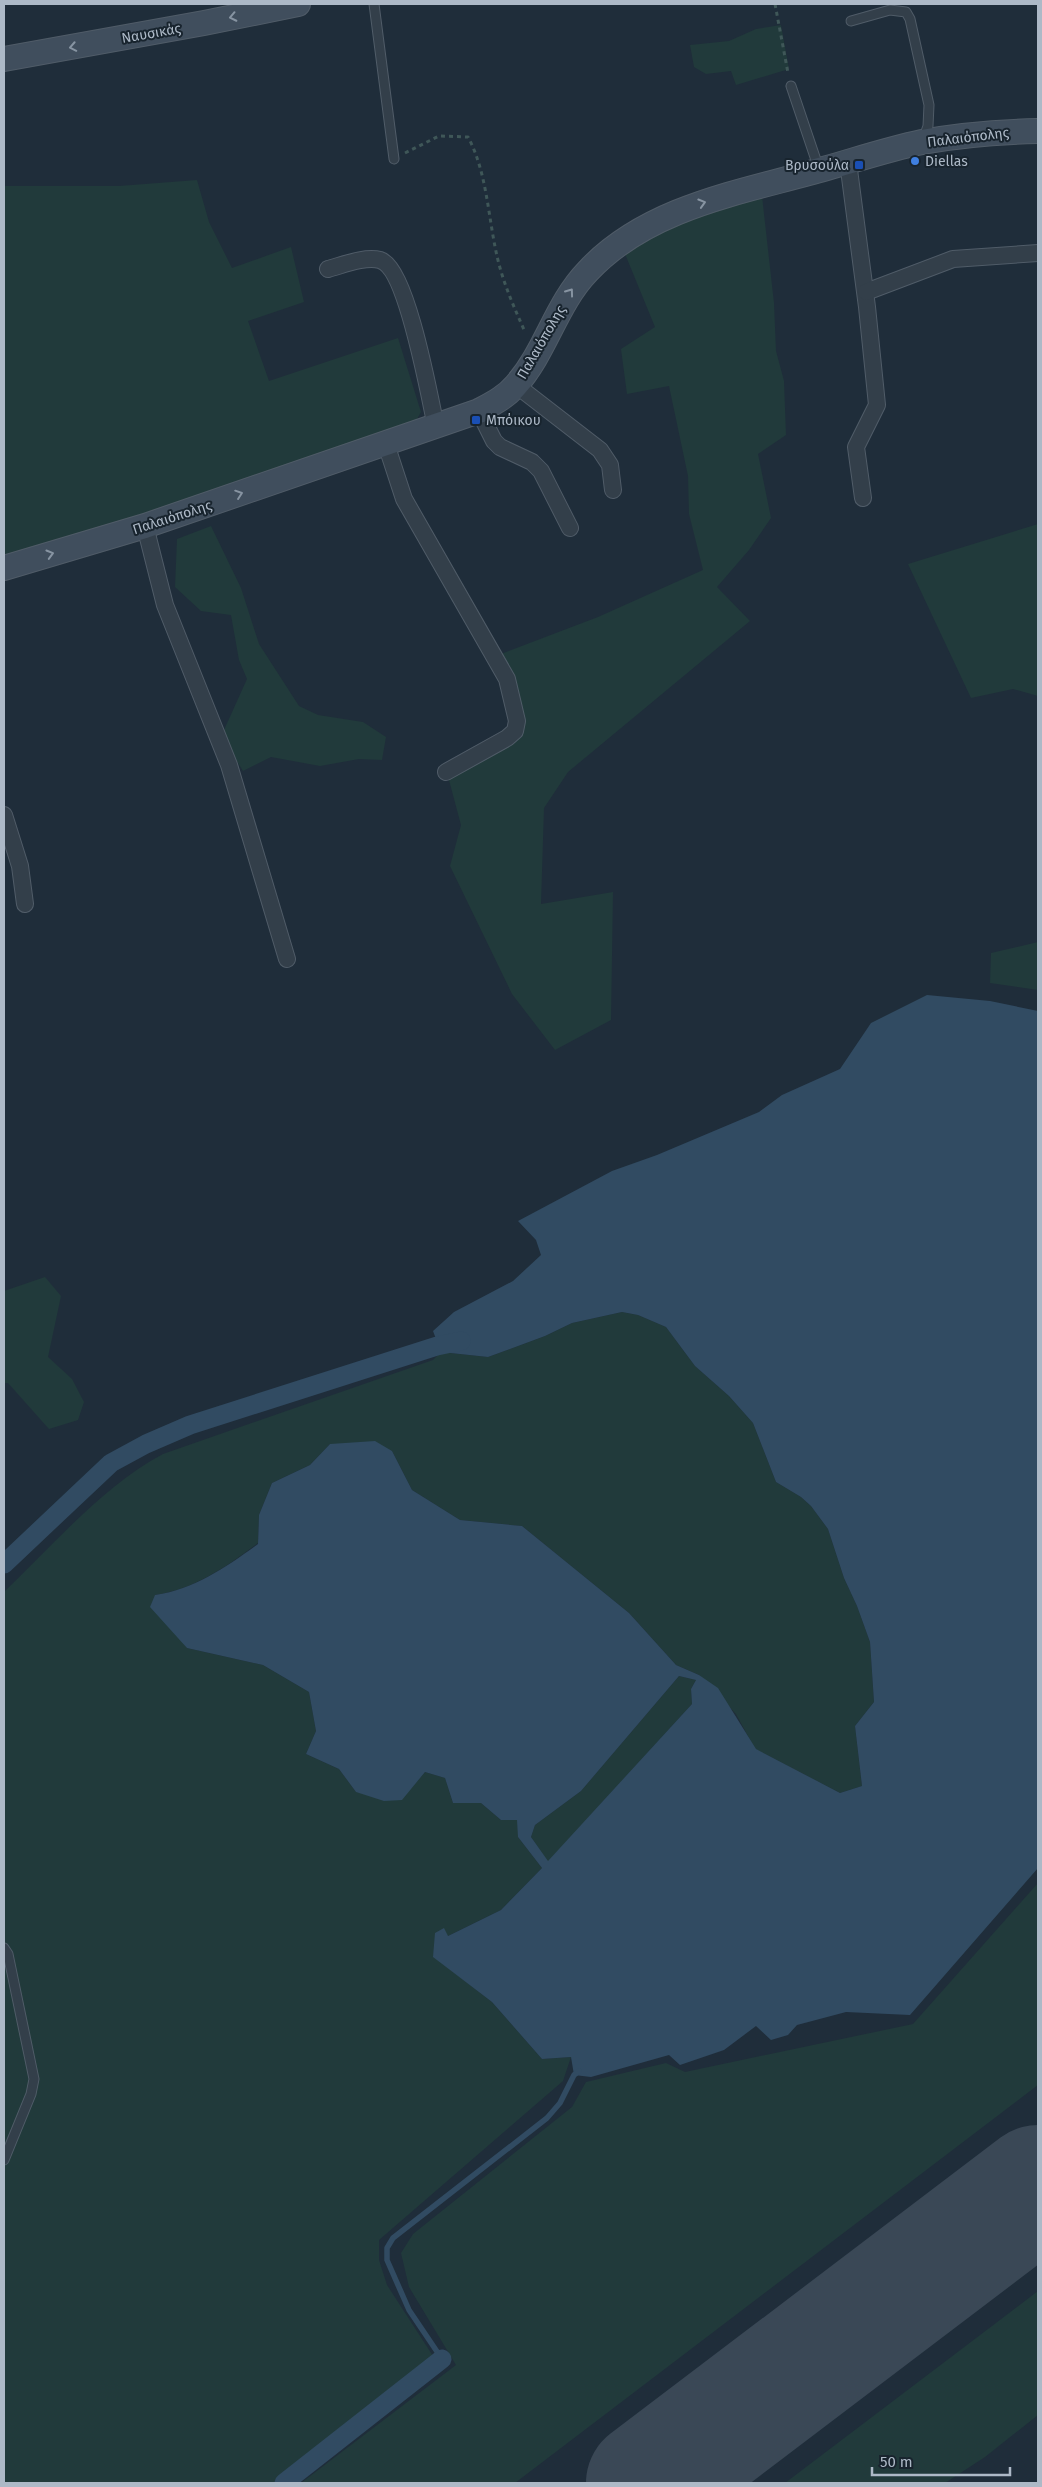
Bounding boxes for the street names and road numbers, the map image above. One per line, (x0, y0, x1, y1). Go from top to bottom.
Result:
street label: Ναυσικάς (120, 20, 182, 47)
street label: Παλαιόπολης (926, 124, 1010, 151)
street label: Παλαιόπολης (513, 302, 570, 382)
street label: Παλαιόπολης (130, 497, 214, 538)

